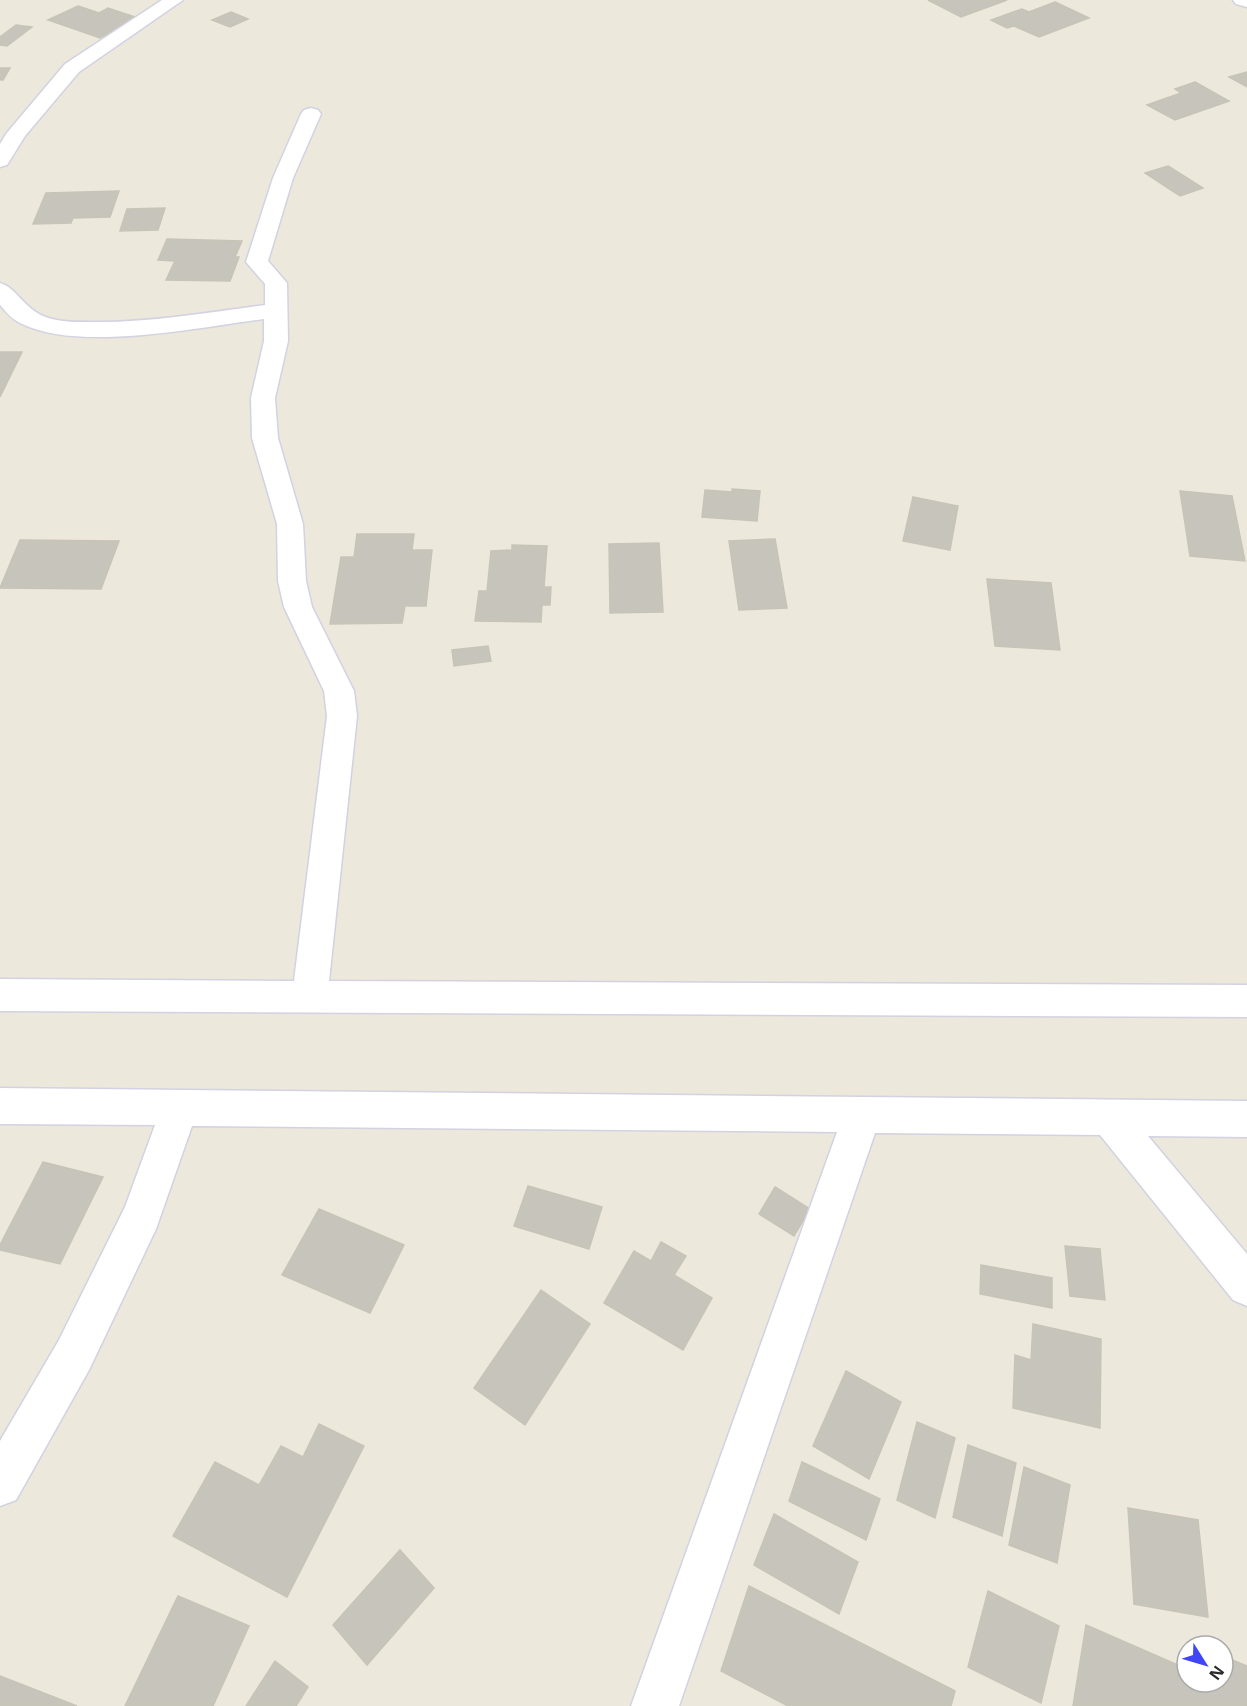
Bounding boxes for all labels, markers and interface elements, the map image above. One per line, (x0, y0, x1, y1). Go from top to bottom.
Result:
north arrow (1175, 1634, 1235, 1694)
text: N (1204, 1661, 1230, 1685)

